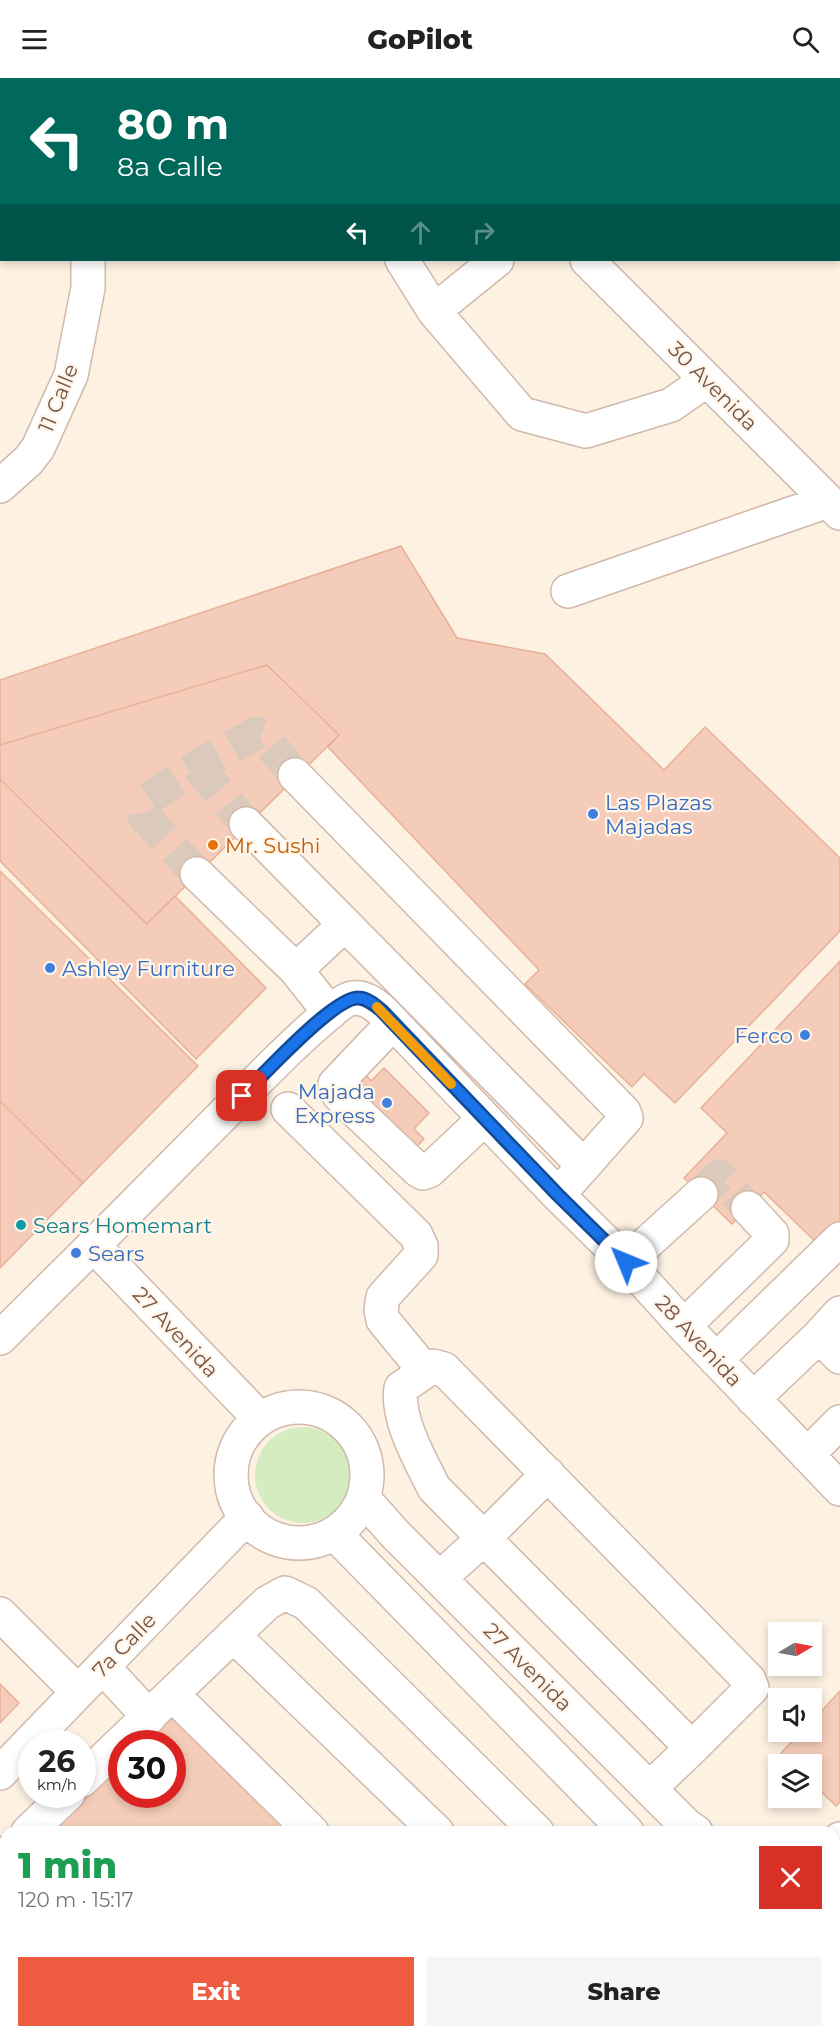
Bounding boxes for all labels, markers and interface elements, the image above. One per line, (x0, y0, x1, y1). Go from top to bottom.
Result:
icon: menu (18, 23, 51, 56)
text: GoPilot (367, 23, 473, 56)
icon: search (789, 23, 822, 56)
text: 80 m (117, 98, 229, 150)
icon: left (18, 102, 96, 180)
text: 8a Calle (117, 150, 223, 183)
icon: left (341, 216, 374, 249)
icon: ahead (404, 216, 437, 249)
icon: right (467, 216, 500, 249)
street label: 30 Avenida (663, 336, 763, 436)
street label: 11 Calle (33, 360, 83, 436)
place label: Las Plazas Majadas (605, 790, 712, 839)
marker: Las Plazas Majadas (586, 807, 600, 821)
place label: Mr. Sushi (225, 833, 320, 858)
marker: Mr. Sushi (206, 838, 220, 852)
place label: Ashley Furniture (62, 956, 235, 981)
marker: Ashley Furniture (43, 961, 57, 975)
place label: Ferco (734, 1023, 793, 1048)
marker: Ferco (798, 1028, 812, 1042)
pin (216, 1070, 267, 1121)
icon: arrive (225, 1079, 258, 1112)
place label: Majada Express (294, 1079, 375, 1128)
marker: Majada Express (380, 1096, 394, 1110)
place label: Sears Homemart (33, 1213, 212, 1238)
marker: Sears Homemart (14, 1218, 28, 1232)
position arrow (594, 1230, 658, 1294)
place label: Sears (88, 1241, 144, 1266)
marker: Sears (69, 1246, 83, 1260)
street label: 27 Avenida (128, 1282, 224, 1382)
street label: 28 Avenida (650, 1290, 748, 1392)
street label: 7a Calle (87, 1607, 161, 1683)
street label: 27 Avenida (479, 1618, 577, 1716)
north arrow (768, 1622, 822, 1676)
map controls (768, 1622, 822, 1808)
button: sound (768, 1688, 822, 1742)
speed limit sign: 30 (108, 1730, 186, 1808)
text: 26 (39, 1743, 75, 1780)
button: layers (768, 1754, 822, 1808)
text: km/h (37, 1775, 77, 1794)
text: 1 min (18, 1843, 117, 1887)
button: close (759, 1846, 822, 1909)
text: 120 m · 15:17 (18, 1888, 134, 1912)
button: Exit (18, 1957, 414, 2026)
button: Share (426, 1957, 822, 2026)

